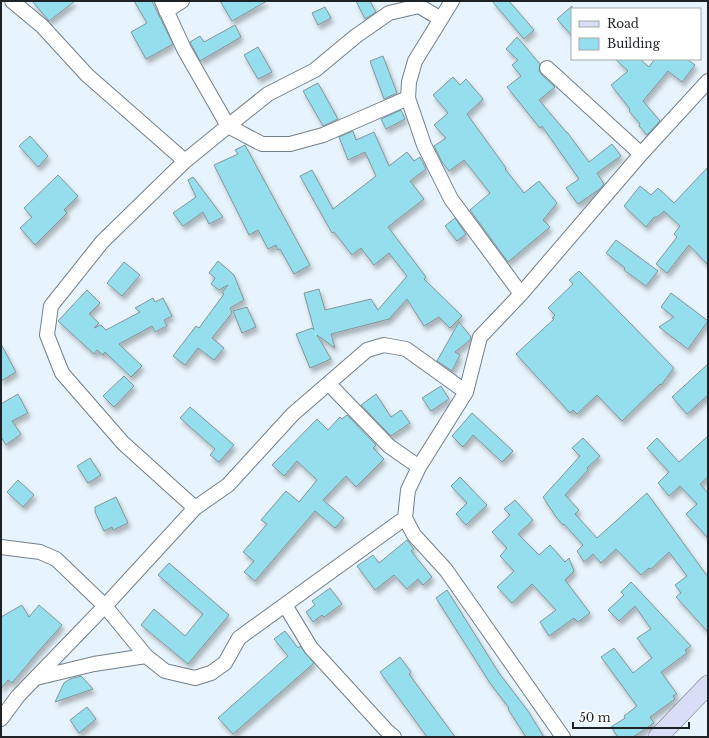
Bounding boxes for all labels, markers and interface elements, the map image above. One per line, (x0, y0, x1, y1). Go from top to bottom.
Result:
legend (571, 8, 701, 60)
text: Road (607, 16, 639, 31)
text: Building (607, 36, 661, 51)
scale bar (573, 704, 689, 730)
text: 50 m (579, 710, 611, 725)

